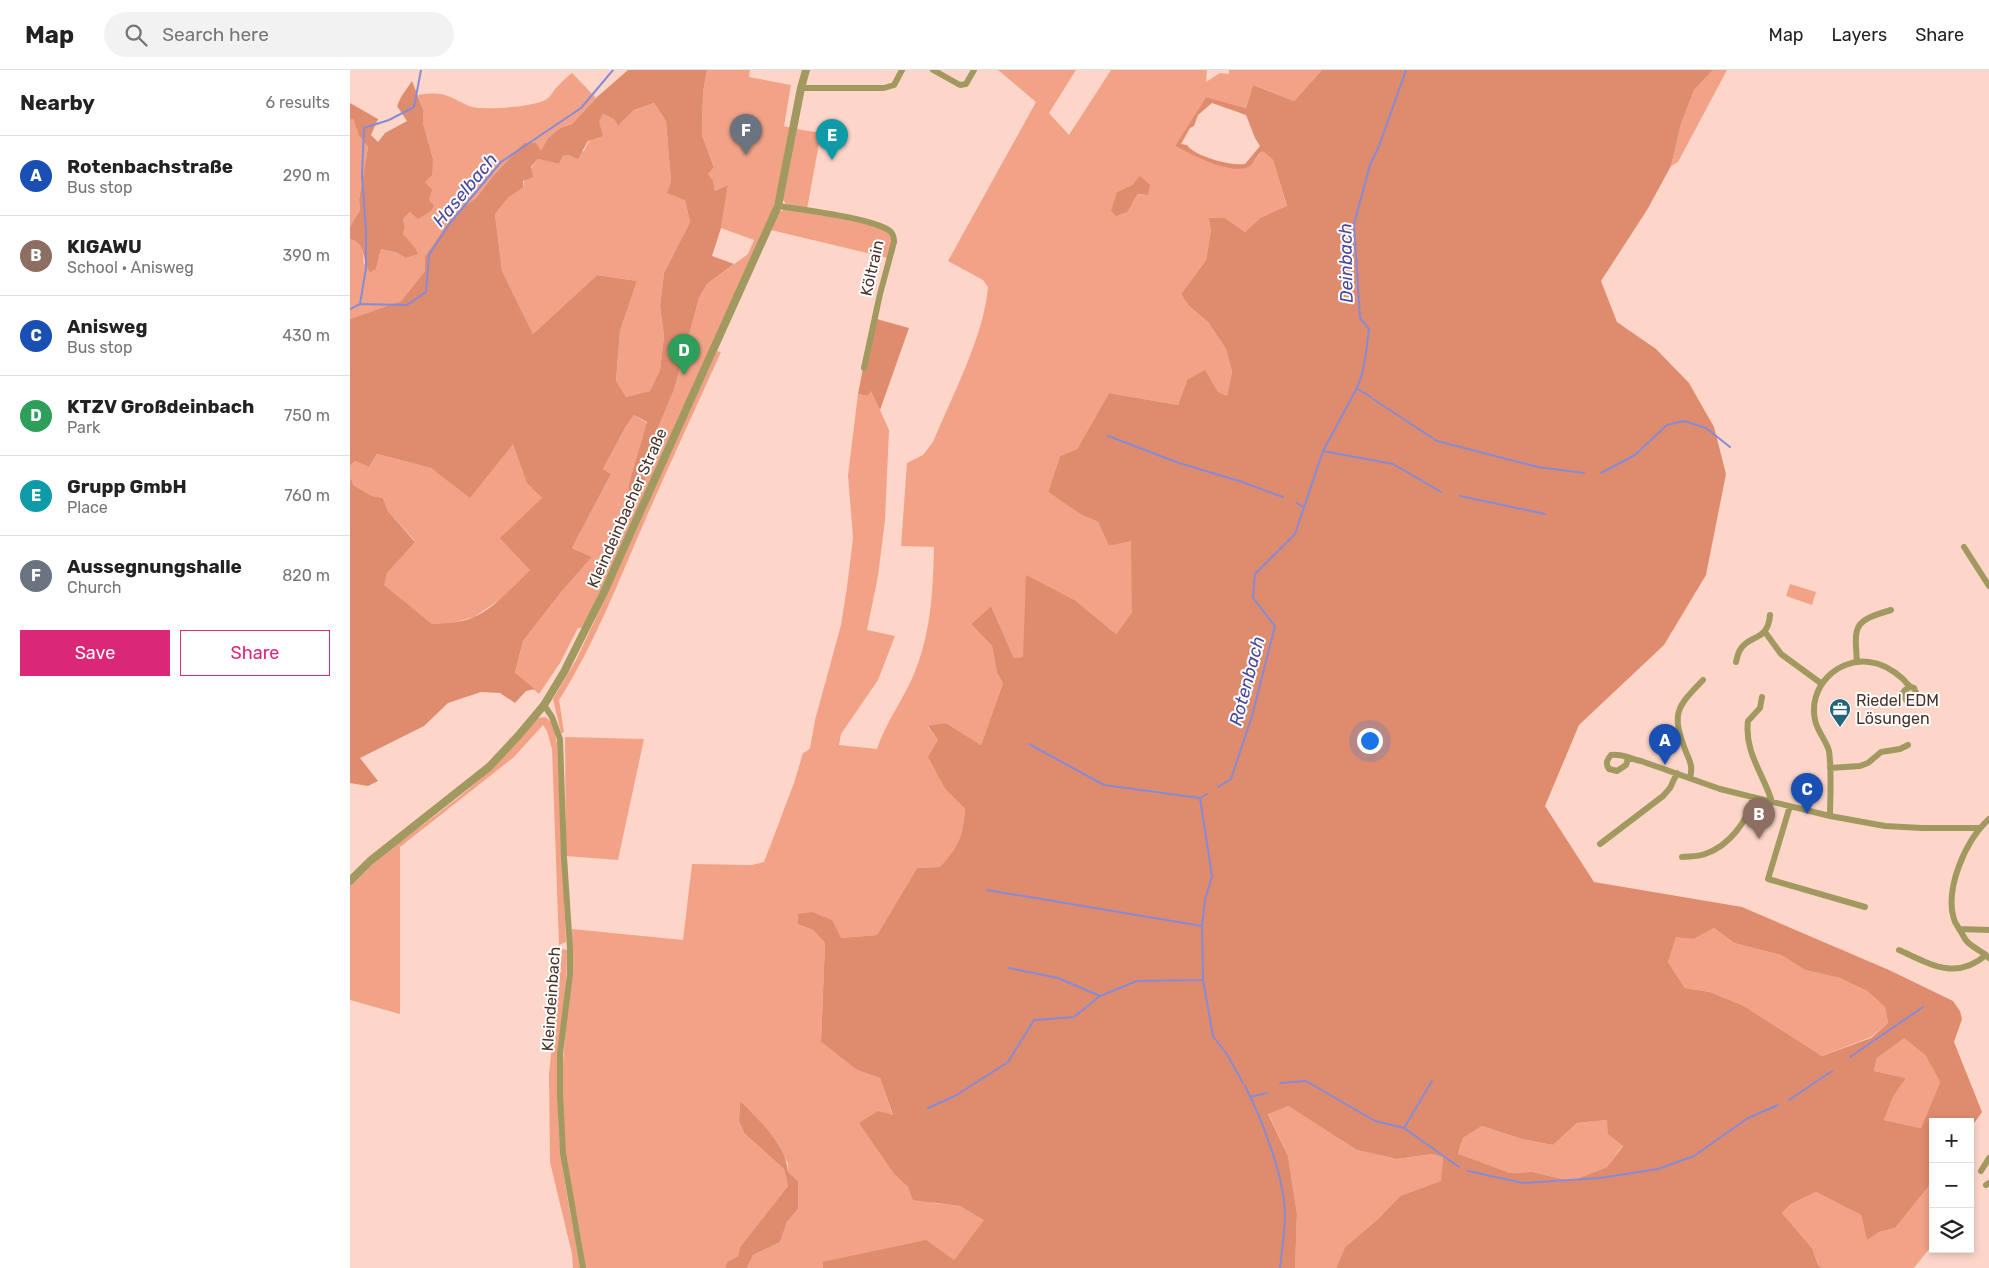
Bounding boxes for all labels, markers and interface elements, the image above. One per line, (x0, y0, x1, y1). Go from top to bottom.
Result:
search box (104, 12, 454, 57)
text: Map (25, 21, 74, 49)
icon: search (122, 21, 150, 49)
text: Search here (162, 23, 269, 46)
text: Map (1769, 24, 1804, 46)
text: Layers (1832, 24, 1887, 46)
text: Share (1915, 24, 1964, 46)
text: Nearby (20, 90, 95, 115)
text: 6 results (265, 93, 330, 112)
pin: F (730, 114, 762, 155)
pin: E (816, 119, 848, 160)
water label: Haselbach (428, 149, 502, 231)
text: Rotenbachstraße (67, 155, 233, 178)
text: A (30, 166, 42, 185)
text: 290 m (283, 166, 330, 185)
text: Bus stop (67, 178, 133, 197)
water label: Deinbach (1334, 223, 1358, 303)
text: KIGAWU (67, 235, 142, 258)
street label: Költrain (856, 238, 888, 298)
text: B (30, 246, 42, 265)
text: 390 m (283, 246, 330, 265)
text: School · Anisweg (67, 258, 194, 277)
text: Anisweg (67, 315, 147, 338)
text: C (30, 326, 42, 345)
text: 430 m (282, 326, 330, 345)
pin: D (668, 334, 700, 375)
text: Bus stop (67, 338, 133, 357)
text: KTZV Großdeinbach (67, 395, 254, 418)
text: D (30, 406, 42, 425)
text: 750 m (284, 406, 330, 425)
text: Park (67, 418, 100, 437)
street label: Kleindeinbacher Straße (583, 425, 671, 591)
text: Grupp GmbH (67, 475, 187, 498)
text: E (31, 486, 41, 505)
text: 760 m (284, 486, 330, 505)
text: Place (67, 498, 108, 517)
text: Aussegnungshalle (67, 555, 242, 578)
text: F (31, 566, 41, 585)
text: 820 m (282, 566, 330, 585)
text: Church (67, 578, 122, 597)
button: Save (20, 630, 170, 676)
button: Share (180, 630, 330, 676)
water label: Rotenbach (1224, 634, 1270, 728)
place label: Riedel EDM Lösungen (1856, 691, 1939, 728)
office icon: Riedel EDM Lösungen (1828, 697, 1852, 728)
pin: A (1649, 724, 1681, 765)
your location (1357, 728, 1383, 754)
pin: C (1791, 773, 1823, 814)
pin: B (1743, 798, 1775, 839)
street label: Kleindeinbach (538, 946, 564, 1052)
map controls (1929, 1118, 1974, 1253)
button: + (1929, 1118, 1974, 1163)
button: − (1929, 1163, 1974, 1208)
button: layers (1929, 1208, 1974, 1253)

